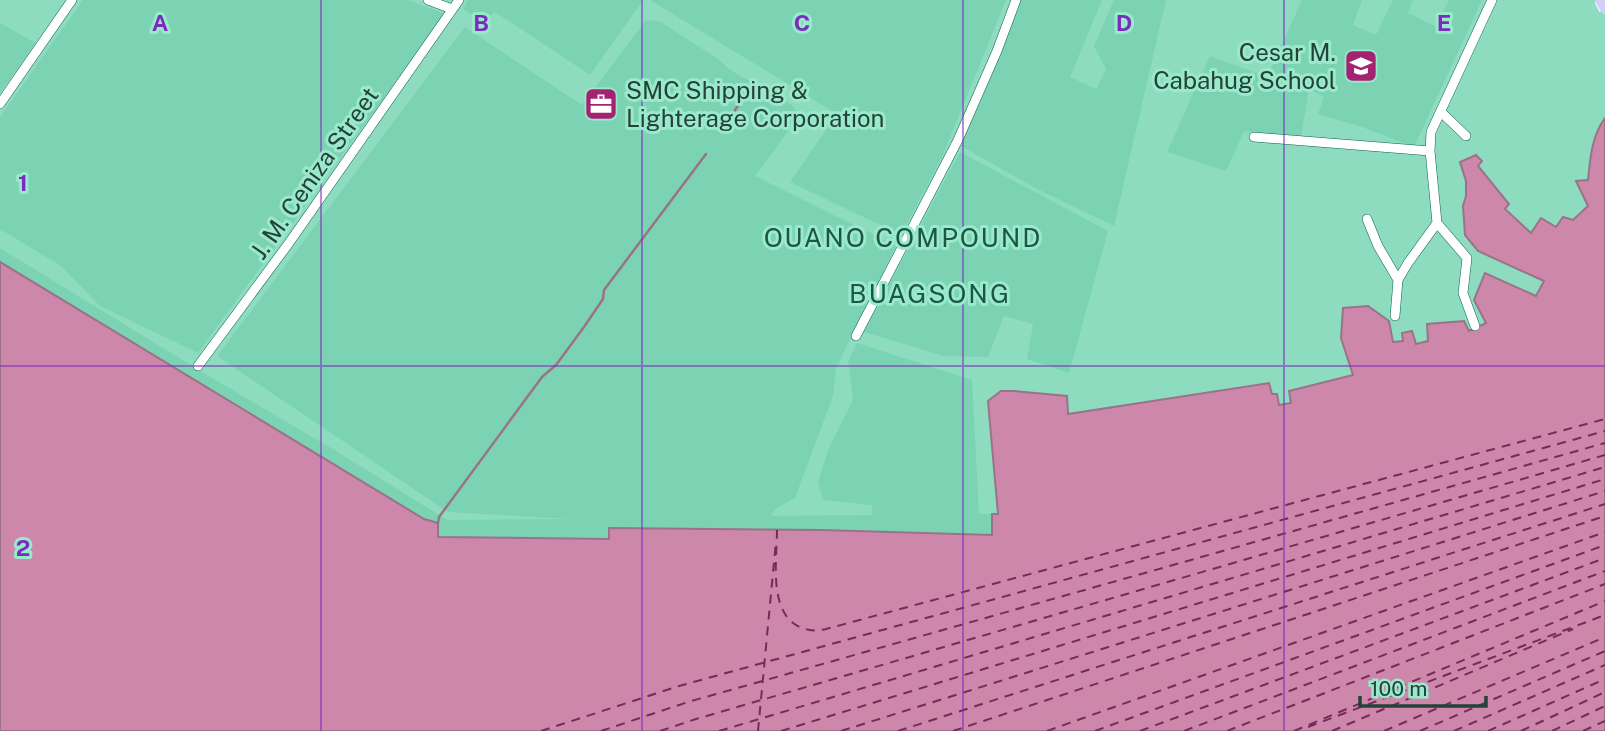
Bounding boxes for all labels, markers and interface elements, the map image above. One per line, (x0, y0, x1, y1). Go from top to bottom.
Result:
text: A (152, 9, 169, 36)
text: B (473, 9, 489, 36)
text: C (794, 9, 810, 36)
text: D (1116, 9, 1132, 36)
text: E (1437, 9, 1451, 36)
place label: Cesar M. Cabahug School (1153, 38, 1336, 94)
school or university icon: Cesar M. Cabahug School (1342, 47, 1380, 85)
place label: SMC Shipping & Lighterage Corporation (626, 76, 884, 132)
street label: J. M. Ceniza Street (244, 82, 384, 264)
office icon: SMC Shipping & Lighterage Corporation (582, 85, 620, 123)
text: 1 (18, 169, 28, 196)
district label: OUANO COMPOUND (764, 222, 1042, 253)
district label: BUAGSONG (849, 278, 1011, 309)
text: 2 (16, 534, 30, 561)
scale bar (1360, 664, 1486, 708)
text: 100 m (1370, 676, 1427, 701)

